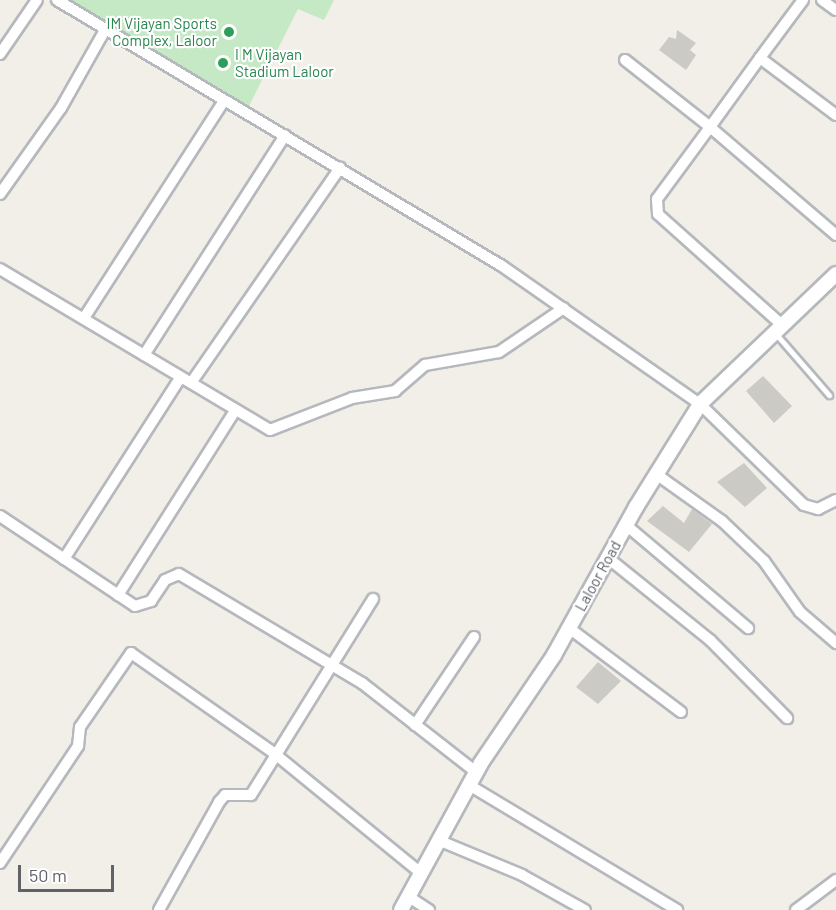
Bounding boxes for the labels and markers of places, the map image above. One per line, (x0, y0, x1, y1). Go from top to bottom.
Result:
place label: IM Vijayan Sports Complex, Laloor (107, 14, 217, 49)
marker: IM Vijayan Sports Complex, Laloor (222, 25, 236, 39)
place label: I M Vijayan Stadium Laloor (235, 45, 334, 80)
marker: I M Vijayan Stadium Laloor (216, 56, 230, 70)

